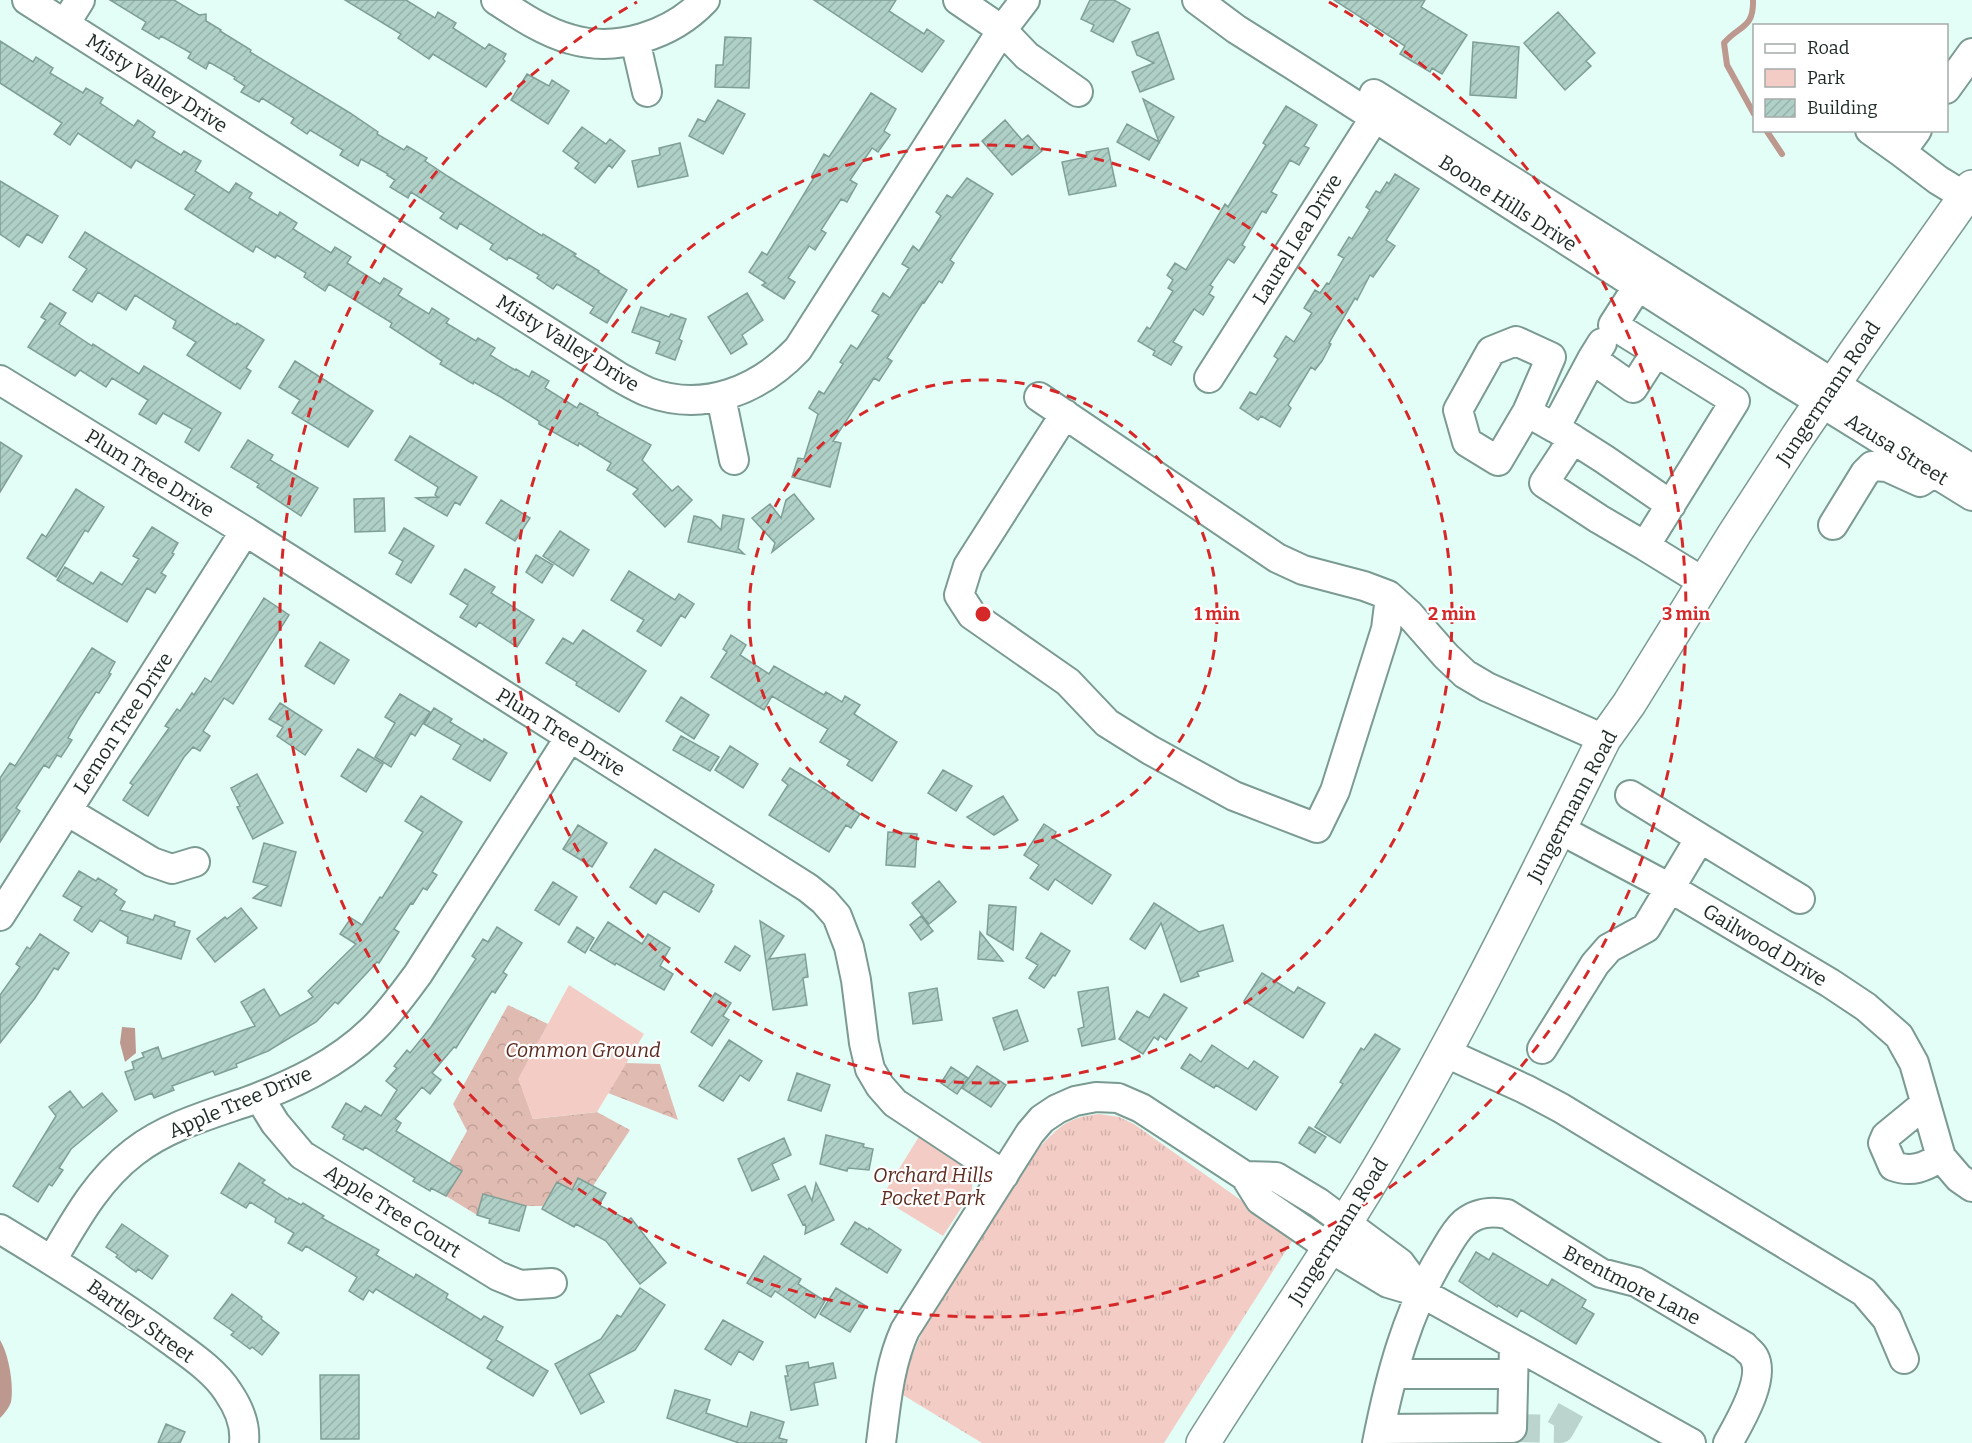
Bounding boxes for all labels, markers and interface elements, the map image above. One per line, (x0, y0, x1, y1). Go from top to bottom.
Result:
legend (1753, 24, 1948, 132)
street label: Misty Valley Drive (82, 28, 232, 138)
text: Road (1807, 37, 1850, 59)
text: Park (1807, 67, 1846, 89)
text: Building (1807, 97, 1878, 119)
street label: Boone Hills Drive (1435, 149, 1581, 257)
street label: Laurel Lea Drive (1247, 169, 1347, 309)
street label: Misty Valley Drive (492, 289, 644, 397)
street label: Jungermann Road (1770, 316, 1885, 470)
street label: Azusa Street (1841, 408, 1953, 490)
street label: Plum Tree Drive (81, 424, 219, 522)
text: 1 min (1194, 603, 1240, 625)
text: 2 min (1428, 603, 1476, 625)
text: 3 min (1662, 603, 1710, 625)
centre of rings (973, 604, 993, 624)
street label: Lemon Tree Drive (68, 648, 178, 798)
street label: Plum Tree Drive (492, 683, 630, 781)
street label: Jungermann Road (1521, 726, 1622, 887)
street label: Gailwood Drive (1699, 899, 1831, 991)
park label: Common Ground (505, 1038, 661, 1062)
street label: Apple Tree Drive (165, 1061, 315, 1143)
street label: Jungermann Road (1283, 1153, 1393, 1310)
street label: Apple Tree Court (320, 1159, 466, 1263)
park label: Orchard Hills Pocket Park (873, 1163, 993, 1210)
street label: Brentmore Lane (1559, 1240, 1705, 1330)
street label: Bartley Street (83, 1274, 199, 1368)

